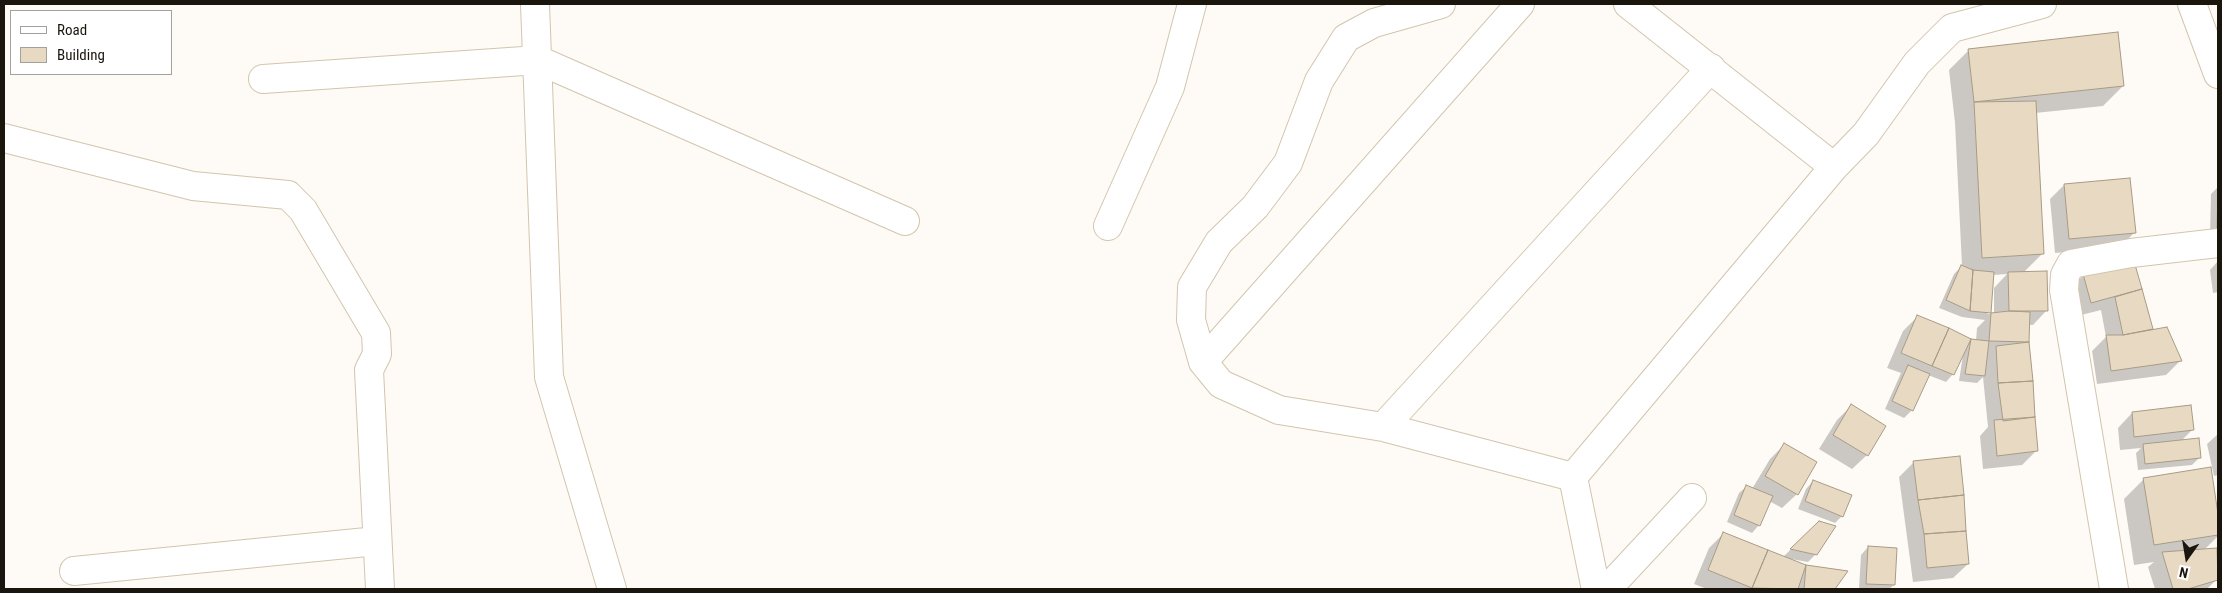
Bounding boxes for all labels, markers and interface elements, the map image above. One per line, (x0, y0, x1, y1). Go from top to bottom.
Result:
legend (10, 10, 172, 75)
text: Road (57, 21, 87, 39)
text: Building (57, 46, 105, 64)
north arrow (2162, 533, 2212, 583)
text: N (2178, 564, 2190, 581)

